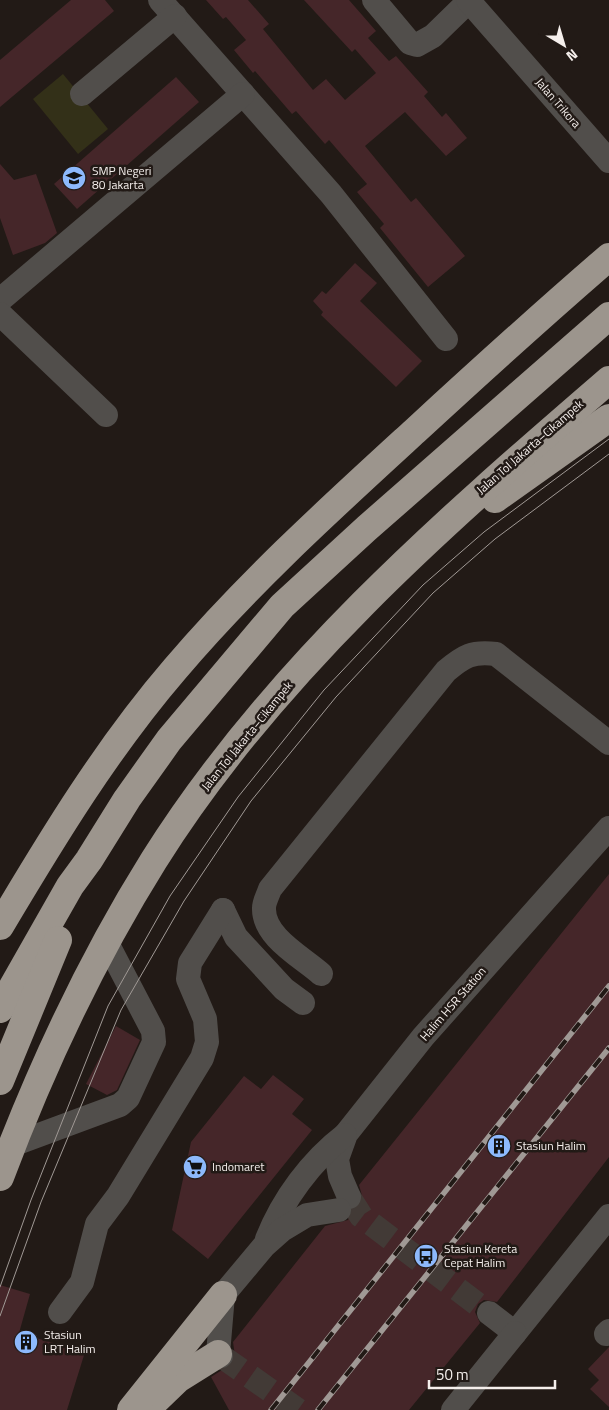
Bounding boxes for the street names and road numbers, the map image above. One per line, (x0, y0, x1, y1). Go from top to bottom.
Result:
street label: Jalan Trikora (531, 73, 586, 132)
street label: Jalan Tol Jakarta–Cikampek (472, 395, 588, 499)
street label: Jalan Tol Jakarta–Cikampek (196, 676, 297, 795)
street label: Halim HSR Station (415, 962, 490, 1045)

